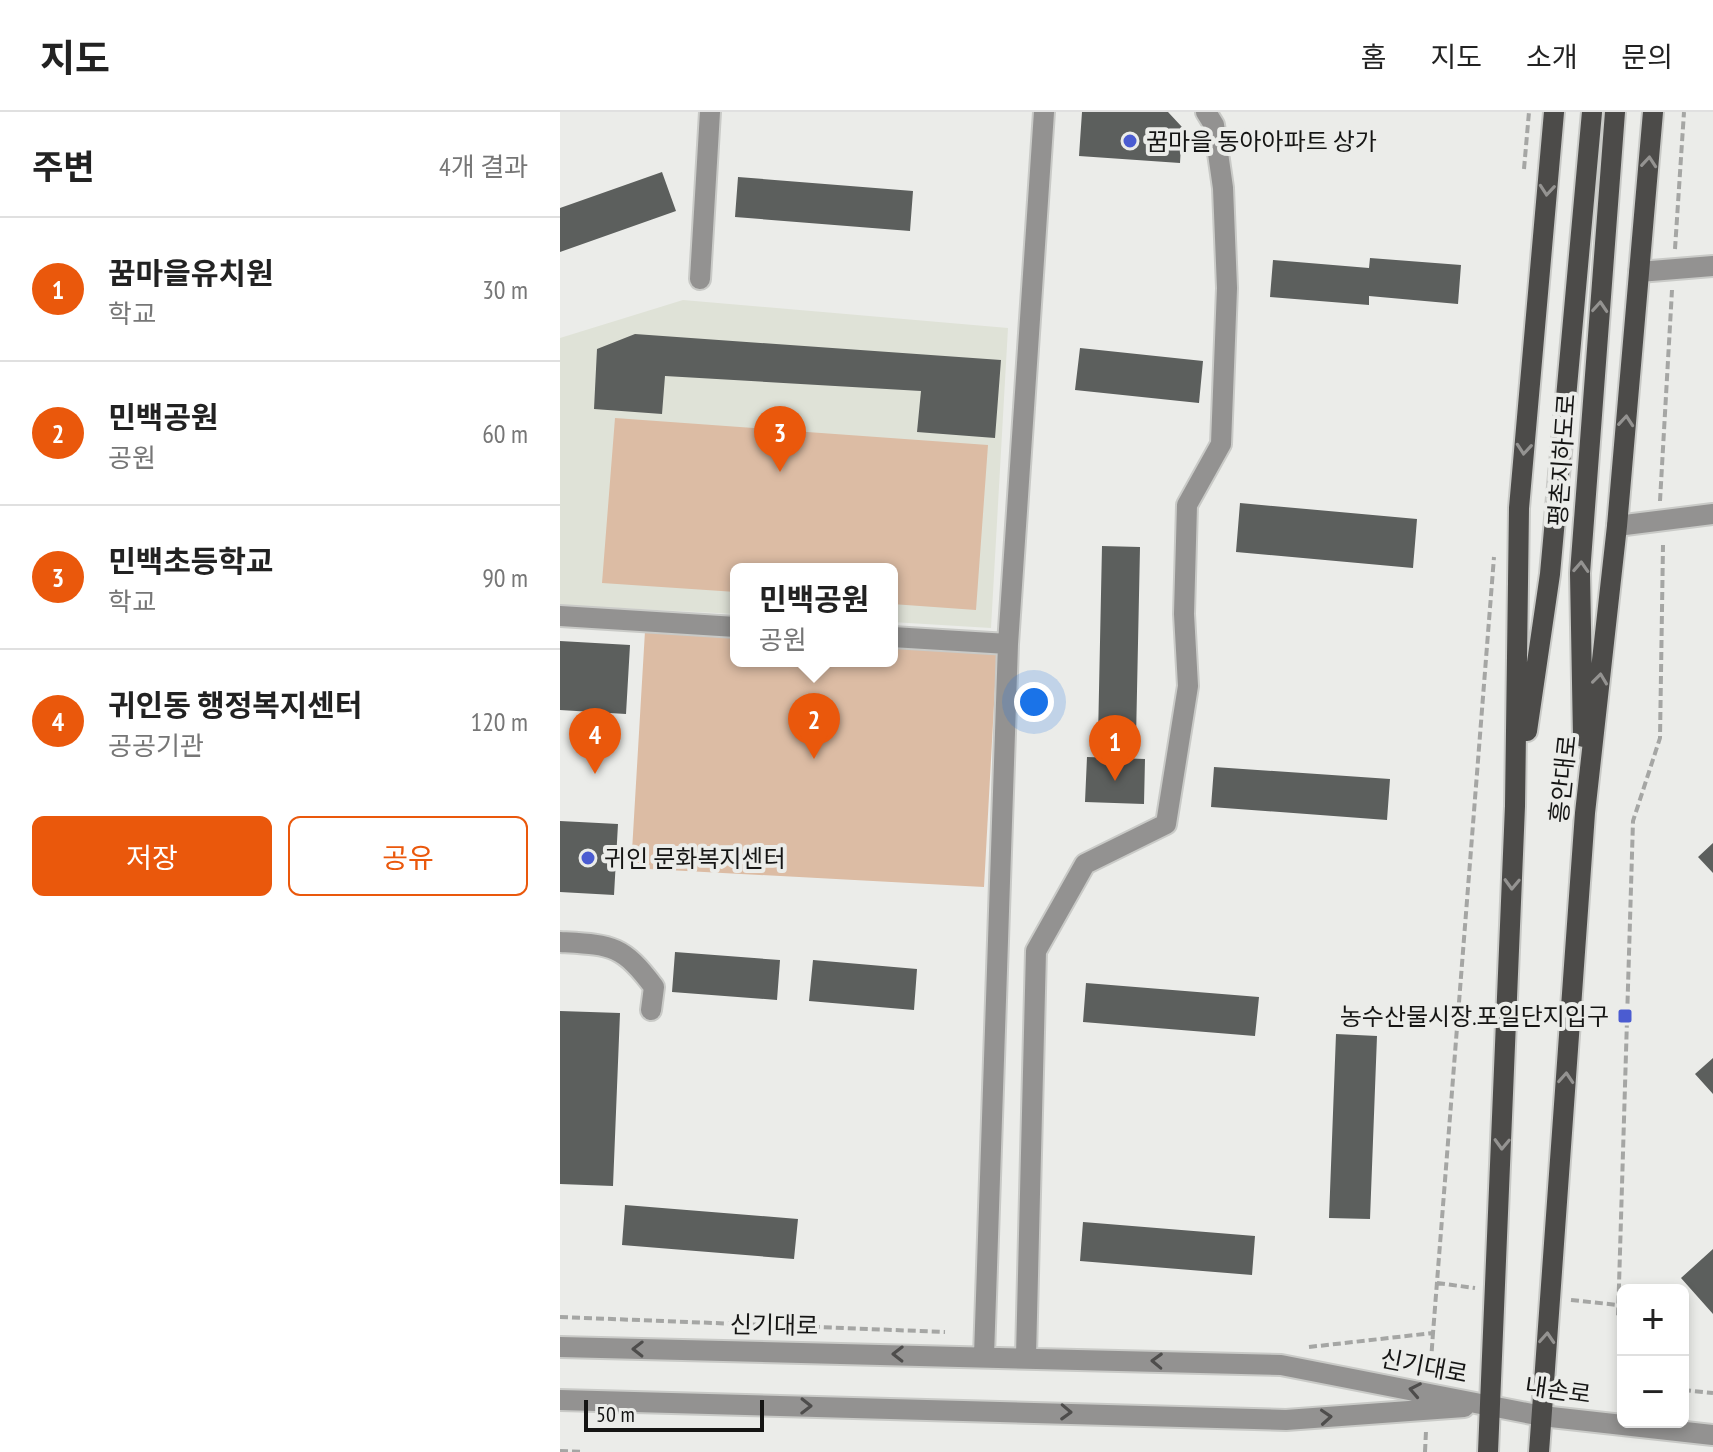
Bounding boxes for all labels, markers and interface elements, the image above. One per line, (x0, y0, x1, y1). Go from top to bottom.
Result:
text: 지도 (40, 33, 110, 82)
text: 홈 (1361, 38, 1386, 75)
text: 지도 (1430, 38, 1482, 75)
text: 소개 (1526, 38, 1577, 75)
text: 문의 (1621, 38, 1673, 75)
place label: 꿈마을 동아아파트 상가 (1146, 126, 1377, 157)
marker: 꿈마을 동아아파트 상가 (1121, 132, 1139, 150)
text: 주변 (32, 144, 95, 188)
text: 4개 결과 (439, 150, 528, 183)
one-way arrow (1640, 155, 1657, 168)
one-way arrow (1539, 184, 1556, 197)
text: 꿈마을유치원 (108, 253, 274, 292)
text: 1 (52, 273, 64, 306)
text: 30 m (482, 273, 528, 306)
text: 학교 (108, 297, 156, 330)
one-way arrow (1591, 300, 1608, 313)
street label: 평촌지하도로 (1542, 393, 1582, 527)
text: 민백공원 (108, 397, 218, 436)
pin: 3 (754, 406, 806, 472)
one-way arrow (1617, 414, 1634, 427)
text: 2 (52, 417, 64, 450)
text: 60 m (482, 417, 528, 450)
text: 공원 (108, 441, 156, 474)
one-way arrow (1516, 443, 1533, 456)
text: 민백초등학교 (108, 541, 274, 580)
one-way arrow (1572, 560, 1589, 573)
text: 3 (52, 561, 64, 594)
text: 90 m (482, 561, 528, 594)
popup (730, 563, 898, 667)
text: 민백공원 (759, 579, 869, 618)
text: 학교 (108, 585, 156, 618)
text: 공원 (759, 623, 807, 656)
one-way arrow (1591, 673, 1608, 686)
your location (1014, 682, 1054, 722)
text: 귀인동 행정복지센터 (108, 685, 363, 724)
pin: 2 (788, 693, 840, 759)
text: 4 (52, 705, 64, 738)
text: 120 m (470, 705, 528, 738)
pin: 4 (569, 708, 621, 774)
pin: 1 (1089, 715, 1141, 781)
text: 공공기관 (108, 729, 204, 762)
street label: 흥안대로 (1543, 733, 1583, 825)
button: 저장 (32, 816, 272, 896)
button: 공유 (288, 816, 528, 896)
place label: 귀인 문화복지센터 (604, 843, 786, 874)
marker: 귀인 문화복지센터 (579, 849, 597, 867)
one-way arrow (1504, 878, 1521, 891)
place label: 농수산물시장.포일단지입구 (1340, 1001, 1609, 1032)
marker: 농수산물시장.포일단지입구 (1616, 1007, 1634, 1025)
one-way arrow (1557, 1071, 1574, 1084)
one-way arrow (1493, 1138, 1510, 1151)
map controls (1617, 1284, 1689, 1428)
button: + (1617, 1284, 1689, 1356)
street label: 신기대로 (730, 1309, 818, 1341)
one-way arrow (1538, 1331, 1555, 1344)
one-way arrow (631, 1340, 644, 1357)
street label: 신기대로 (1378, 1342, 1470, 1390)
one-way arrow (891, 1345, 904, 1363)
one-way arrow (1150, 1352, 1163, 1369)
button: − (1617, 1356, 1689, 1428)
street label: 내손로 (1523, 1370, 1593, 1410)
one-way arrow (1408, 1383, 1422, 1400)
scale bar (584, 1396, 764, 1432)
one-way arrow (800, 1397, 813, 1415)
text: 50 m (596, 1400, 635, 1428)
one-way arrow (1060, 1404, 1073, 1421)
one-way arrow (1320, 1409, 1333, 1426)

